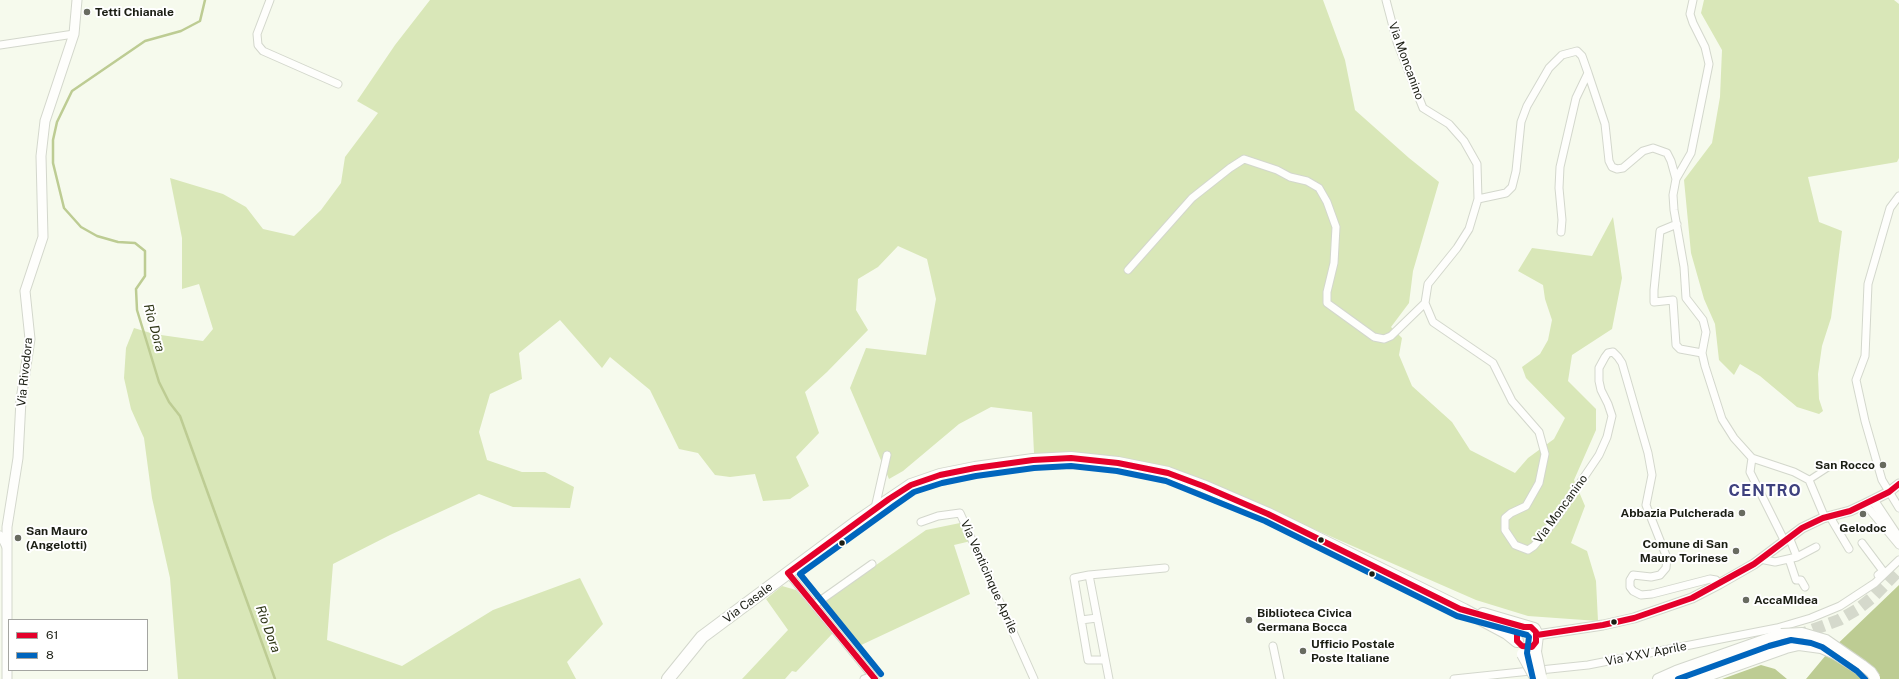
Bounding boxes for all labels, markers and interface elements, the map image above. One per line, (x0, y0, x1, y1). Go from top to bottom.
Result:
place label: Tetti Chianale (95, 5, 174, 19)
marker: Tetti Chianale (82, 7, 92, 17)
street label: Via Moncanino (1385, 20, 1427, 102)
water label: Rio Dora (140, 302, 168, 354)
street label: Via Rivodora (14, 337, 36, 407)
place label: San Rocco (1815, 458, 1875, 472)
marker: San Rocco (1878, 460, 1888, 470)
street label: Via Moncanino (1531, 472, 1591, 546)
district label: CENTRO (1728, 481, 1802, 501)
place label: Abbazia Pulcherada (1620, 506, 1734, 520)
marker: Abbazia Pulcherada (1737, 508, 1747, 518)
marker: Gelodoc (1858, 509, 1868, 519)
street label: Via Venticinque Aprile (957, 518, 1021, 636)
place label: Gelodoc (1839, 521, 1887, 535)
place label: San Mauro (Angelotti) (26, 524, 88, 552)
marker: San Mauro (Angelotti) (13, 533, 23, 543)
unlabelled marker (1316, 535, 1326, 545)
place label: Comune di San Mauro Torinese (1640, 537, 1728, 565)
unlabelled marker (837, 538, 847, 548)
marker: Comune di San Mauro Torinese (1731, 546, 1741, 556)
unlabelled marker (1367, 569, 1377, 579)
street label: Via Casale (720, 580, 776, 626)
place label: AccaMIdea (1754, 593, 1818, 607)
marker: AccaMIdea (1741, 595, 1751, 605)
water label: Rio Dora (252, 603, 284, 655)
place label: Biblioteca Civica Germana Bocca (1257, 606, 1352, 634)
marker: Biblioteca Civica Germana Bocca (1244, 615, 1254, 625)
unlabelled marker (1609, 617, 1619, 627)
legend (8, 619, 148, 671)
text: 61 (46, 628, 58, 642)
place label: Ufficio Postale Poste Italiane (1311, 637, 1395, 665)
street label: Via XXV Aprile (1604, 639, 1688, 669)
marker: Ufficio Postale Poste Italiane (1298, 646, 1308, 656)
text: 8 (46, 648, 54, 662)

